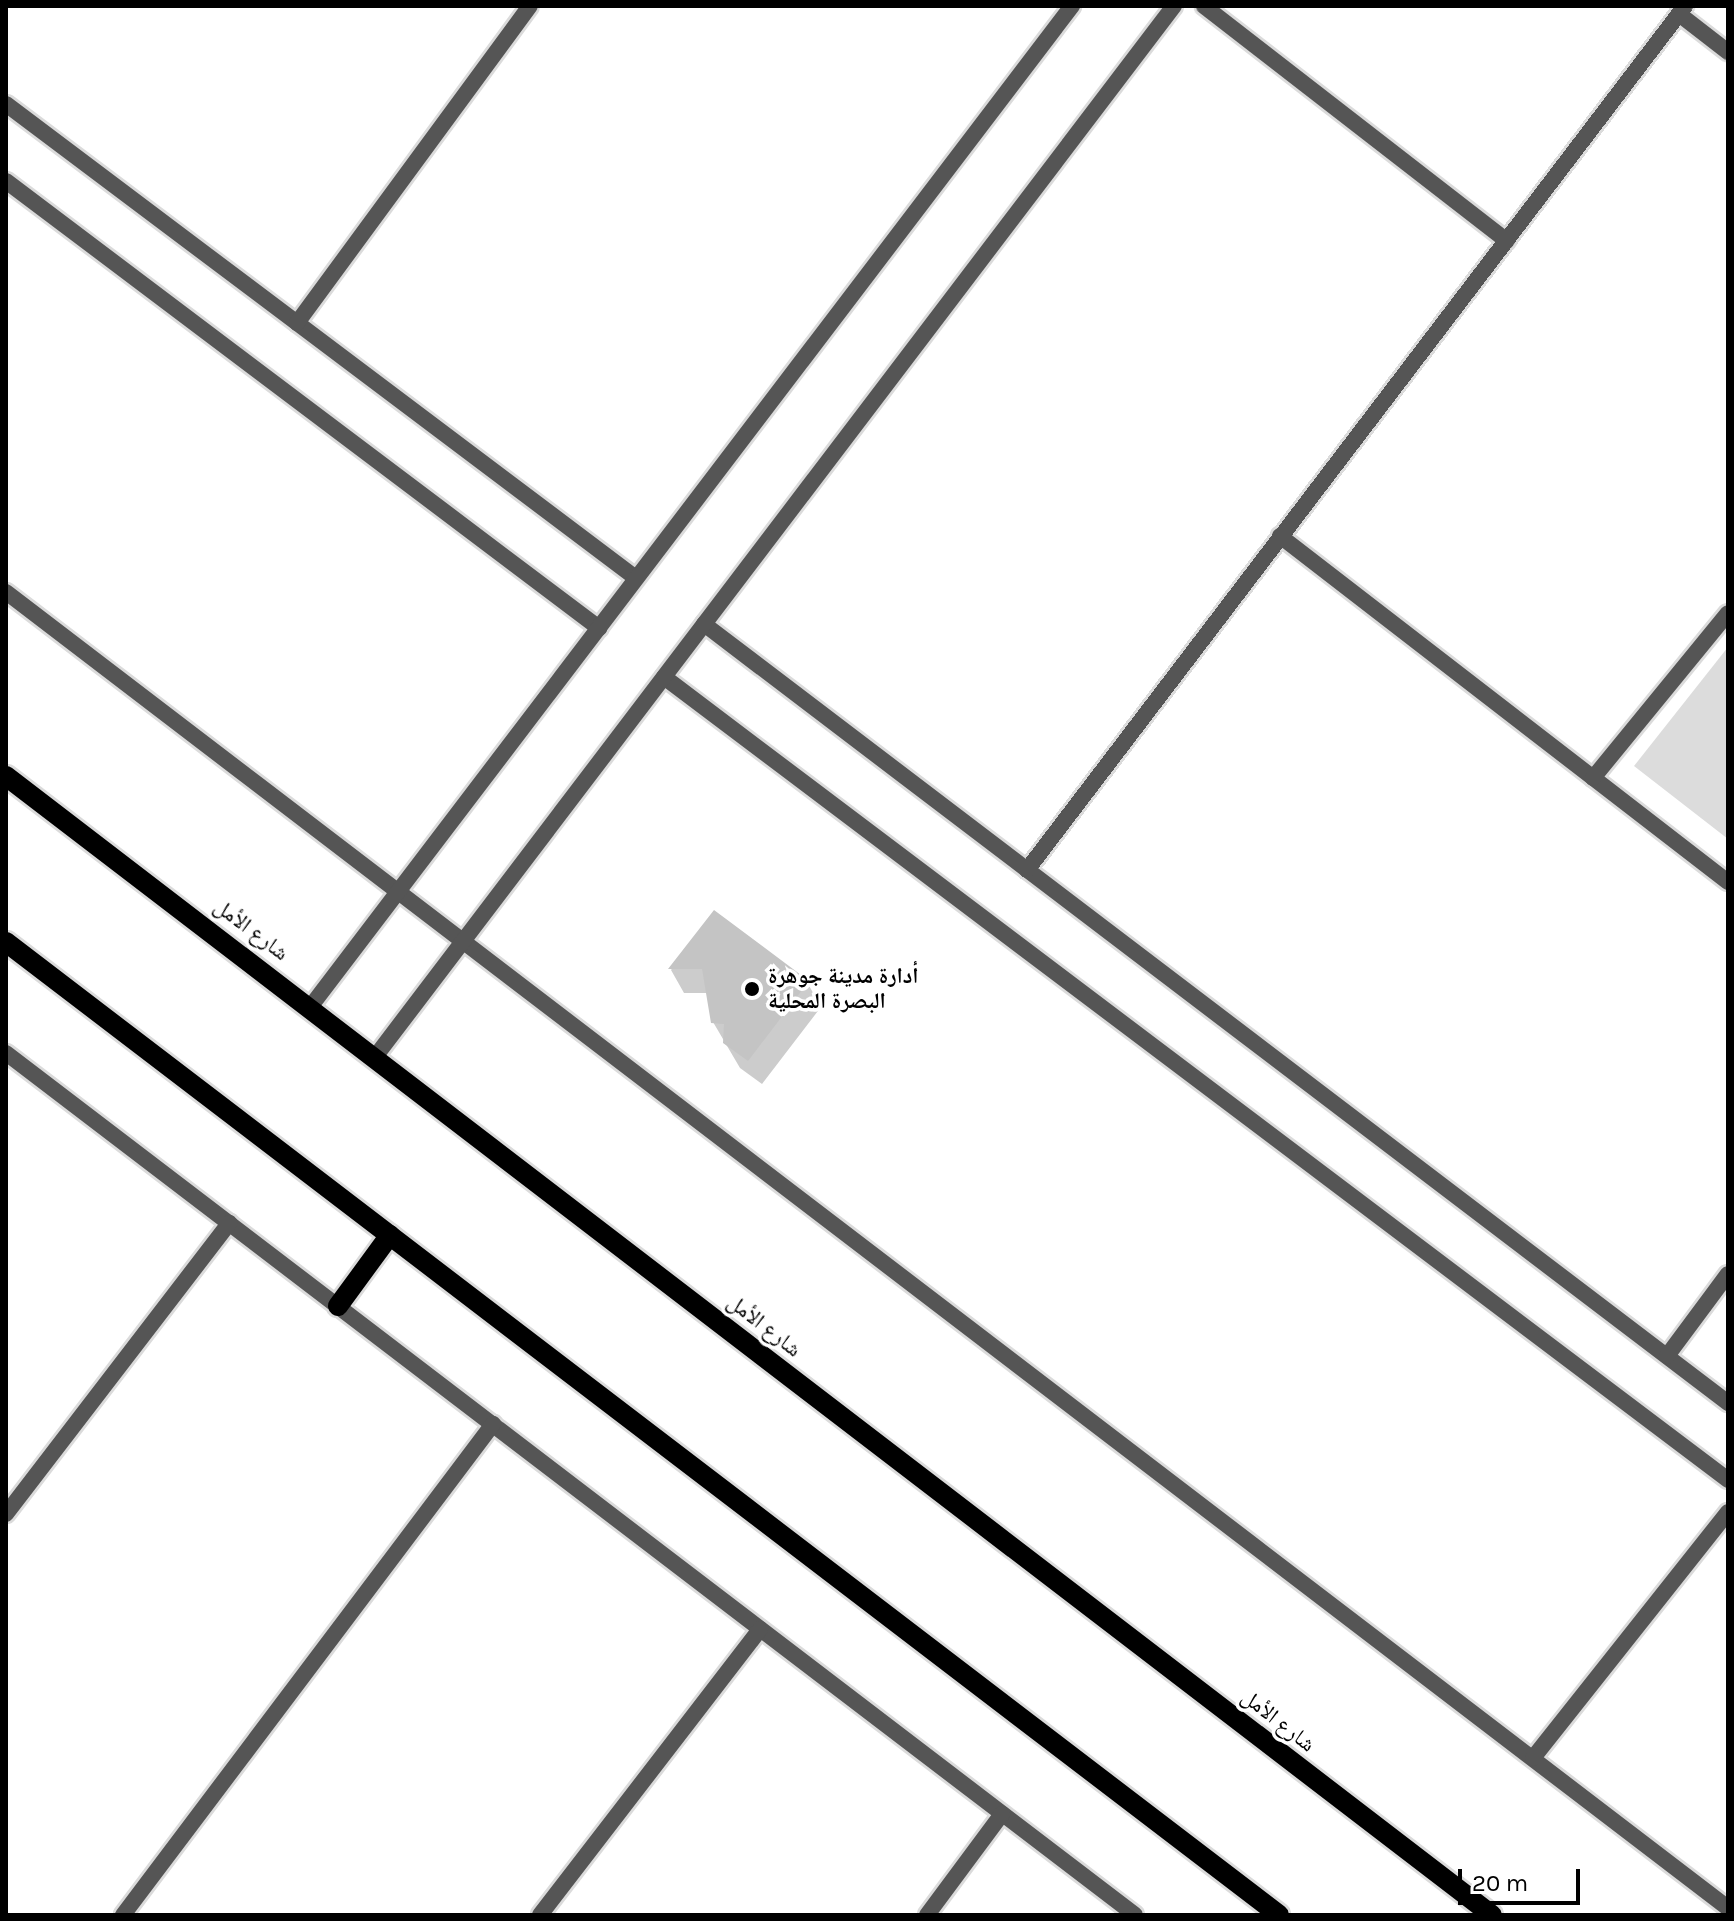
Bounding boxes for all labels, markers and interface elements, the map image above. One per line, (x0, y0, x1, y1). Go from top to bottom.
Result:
street label: شارع الأمل (208, 893, 294, 967)
place label: أدارة مدينة جوهرة البصرة المحلية (768, 963, 919, 1014)
marker: أدارة مدينة جوهرة البصرة المحلية (743, 980, 761, 998)
street label: شارع الأمل (722, 1289, 806, 1363)
street label: شارع الأمل (1236, 1684, 1320, 1758)
scale bar (1462, 1853, 1584, 1903)
text: 20 m (1472, 1869, 1528, 1897)

